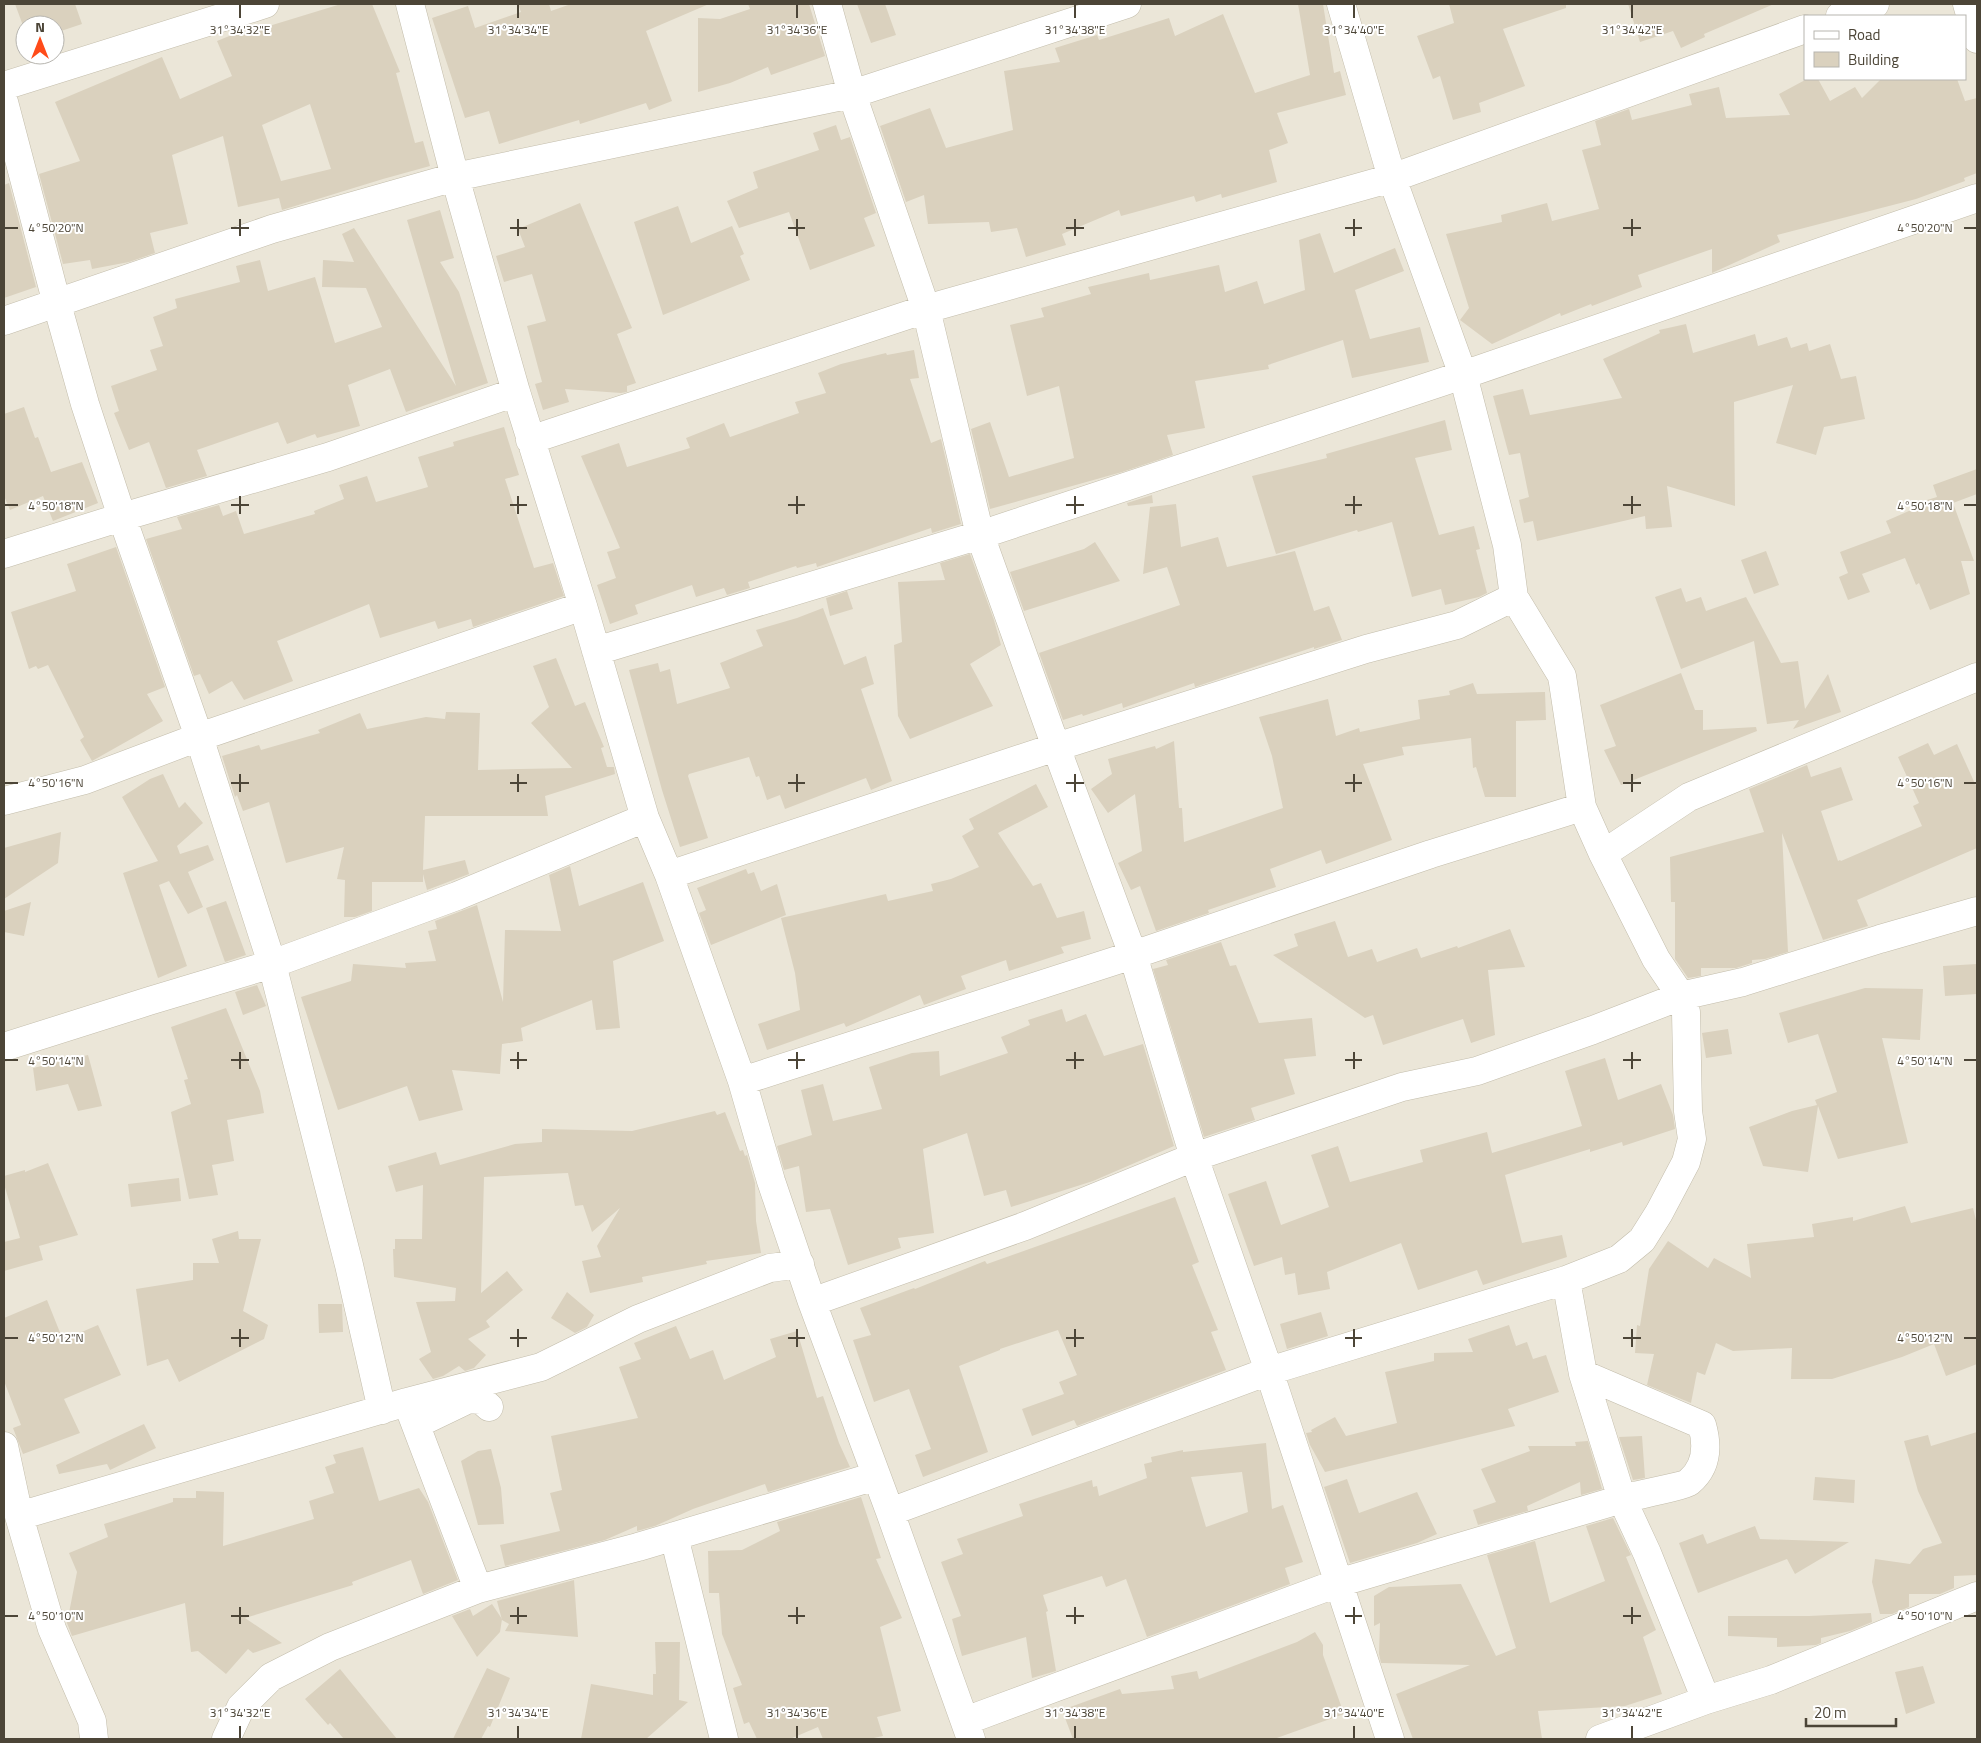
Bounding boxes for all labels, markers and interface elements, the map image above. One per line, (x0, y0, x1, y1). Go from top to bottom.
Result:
north arrow (15, 15, 65, 65)
legend (1804, 15, 1966, 80)
text: N (35, 16, 45, 37)
text: 31°34'32"E (210, 20, 271, 39)
text: 31°34'34"E (488, 20, 549, 39)
text: 31°34'36"E (767, 20, 828, 39)
text: 31°34'38"E (1045, 20, 1106, 39)
text: 31°34'40"E (1324, 20, 1385, 39)
text: 31°34'42"E (1602, 20, 1663, 39)
text: Road (1848, 23, 1880, 46)
text: Building (1848, 48, 1899, 71)
text: 4°50'20"N (28, 218, 84, 237)
text: 4°50'20"N (1897, 218, 1953, 237)
text: 4°50'18"N (28, 496, 84, 515)
text: 4°50'18"N (1897, 496, 1953, 515)
text: 4°50'16"N (28, 773, 84, 792)
text: 4°50'16"N (1897, 773, 1953, 792)
text: 4°50'14"N (28, 1051, 84, 1070)
text: 4°50'14"N (1897, 1051, 1953, 1070)
text: 4°50'12"N (28, 1328, 84, 1347)
text: 4°50'12"N (1897, 1328, 1953, 1347)
text: 4°50'10"N (28, 1606, 84, 1625)
text: 4°50'10"N (1897, 1606, 1953, 1625)
scale bar (1806, 1696, 1896, 1728)
text: 20 m (1814, 1701, 1847, 1724)
text: 31°34'32"E (210, 1703, 271, 1722)
text: 31°34'34"E (488, 1703, 549, 1722)
text: 31°34'36"E (767, 1703, 828, 1722)
text: 31°34'38"E (1045, 1703, 1106, 1722)
text: 31°34'40"E (1324, 1703, 1385, 1722)
text: 31°34'42"E (1602, 1703, 1663, 1722)

